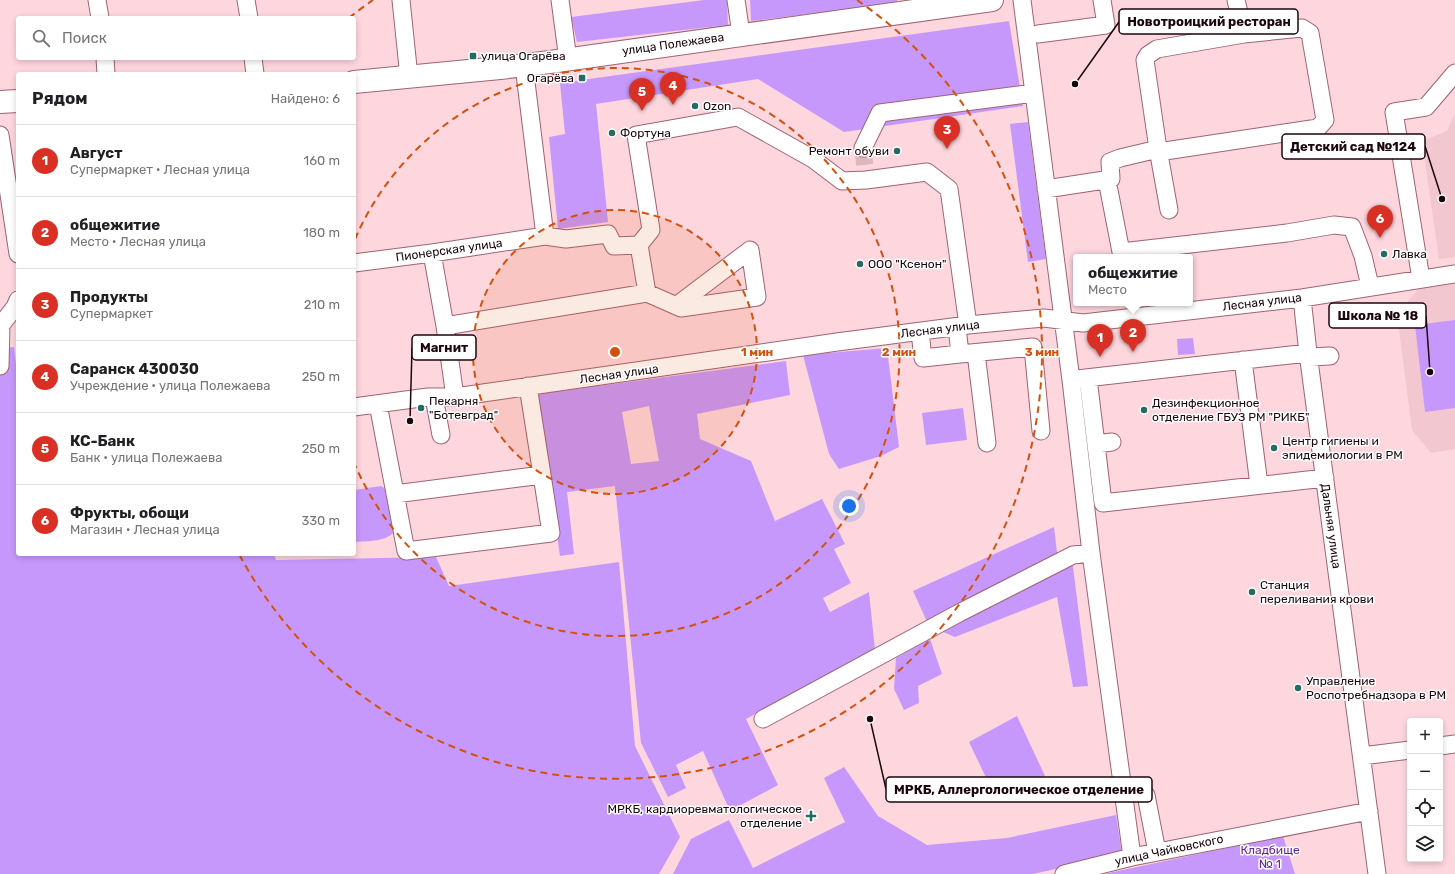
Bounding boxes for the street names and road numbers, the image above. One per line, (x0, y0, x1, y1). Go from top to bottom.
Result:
street label: улица Полежаева (621, 30, 725, 58)
street label: Пионерская улица (395, 236, 503, 264)
street label: Лесная улица (1222, 290, 1302, 314)
street label: Лесная улица (900, 317, 980, 341)
street label: Лесная улица (579, 362, 659, 386)
street label: Дальняя улица (1318, 482, 1344, 570)
street label: улица Чайковского (1113, 832, 1225, 868)

